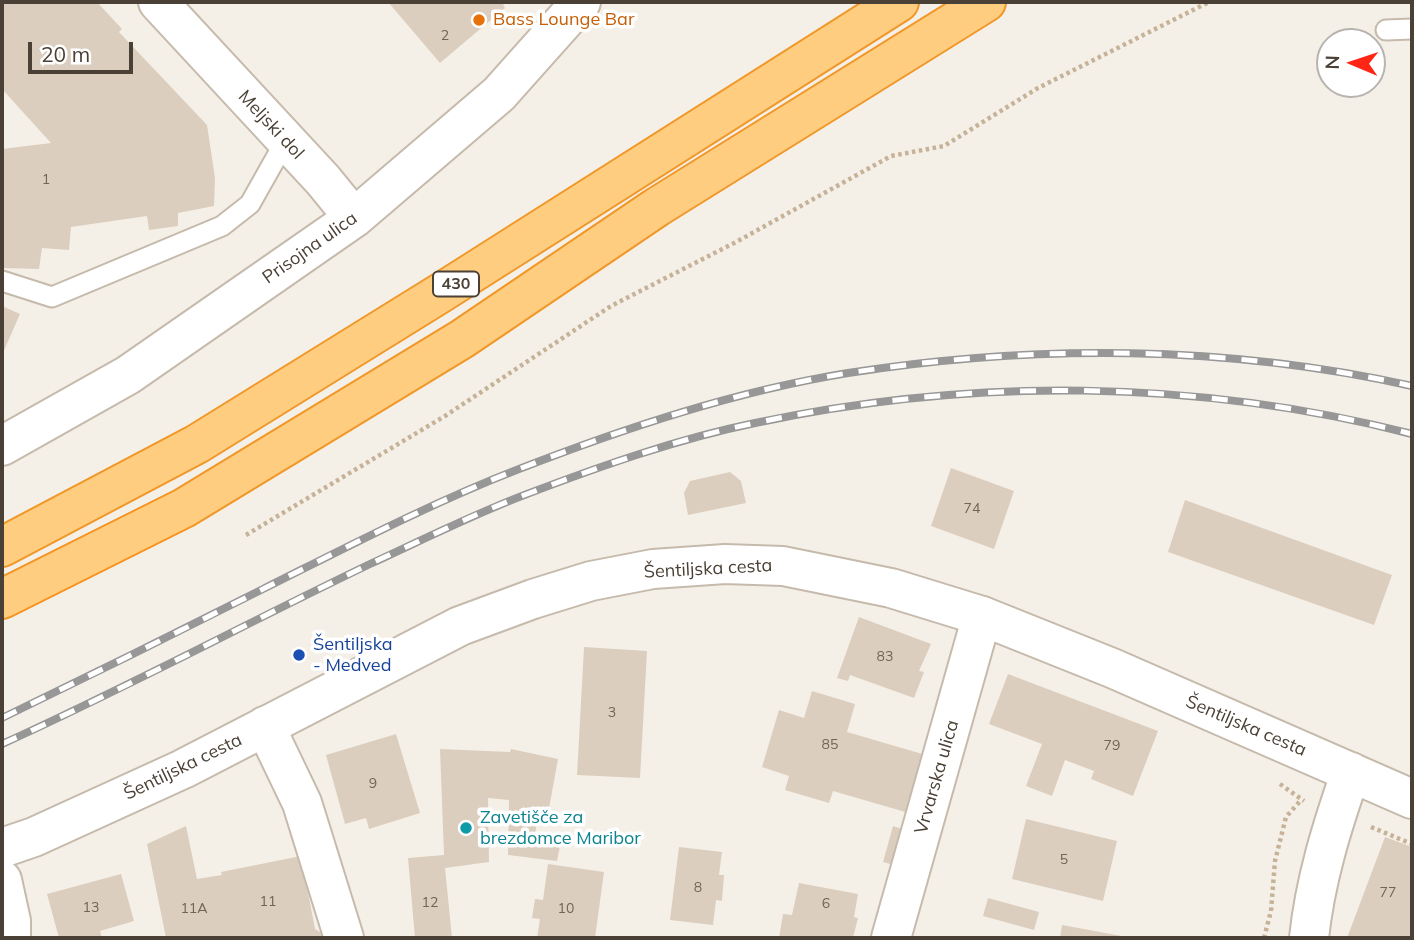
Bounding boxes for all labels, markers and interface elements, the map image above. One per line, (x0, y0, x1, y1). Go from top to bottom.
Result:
place label: Bass Lounge Bar (493, 9, 634, 31)
marker: Bass Lounge Bar (471, 12, 487, 28)
scale bar (32, 28, 136, 72)
house number: 2 (441, 28, 449, 44)
north arrow (1316, 28, 1386, 98)
text: 20 m (41, 41, 90, 67)
text: N (1320, 55, 1344, 70)
street label: Meljski dol (234, 86, 308, 164)
house number: 1 (42, 172, 50, 188)
street label: Prisojna ulica (259, 207, 361, 289)
road number: 430 (433, 272, 479, 296)
house number: 74 (964, 501, 980, 517)
street label: Šentiljska cesta (643, 555, 773, 583)
place label: Šentiljska - Medved (313, 634, 393, 676)
marker: Šentiljska - Medved (291, 647, 307, 663)
house number: 83 (877, 649, 893, 665)
street label: Šentiljska cesta (1183, 691, 1309, 761)
house number: 3 (608, 705, 616, 721)
street label: Vrvarska ulica (910, 718, 964, 836)
street label: Šentiljska cesta (120, 729, 246, 805)
house number: 85 (822, 737, 838, 753)
house number: 79 (1104, 738, 1120, 754)
house number: 9 (369, 776, 377, 792)
place label: Zavetišče za brezdomce Maribor (480, 807, 641, 850)
marker: Zavetišče za brezdomce Maribor (458, 820, 474, 836)
house number: 5 (1060, 852, 1068, 868)
house number: 8 (694, 880, 702, 896)
house number: 77 (1380, 885, 1396, 901)
house number: 11 (260, 894, 276, 910)
house number: 12 (422, 895, 438, 911)
house number: 6 (822, 896, 830, 912)
house number: 13 (83, 900, 99, 916)
house number: 11A (180, 901, 208, 917)
house number: 10 (558, 901, 574, 917)

